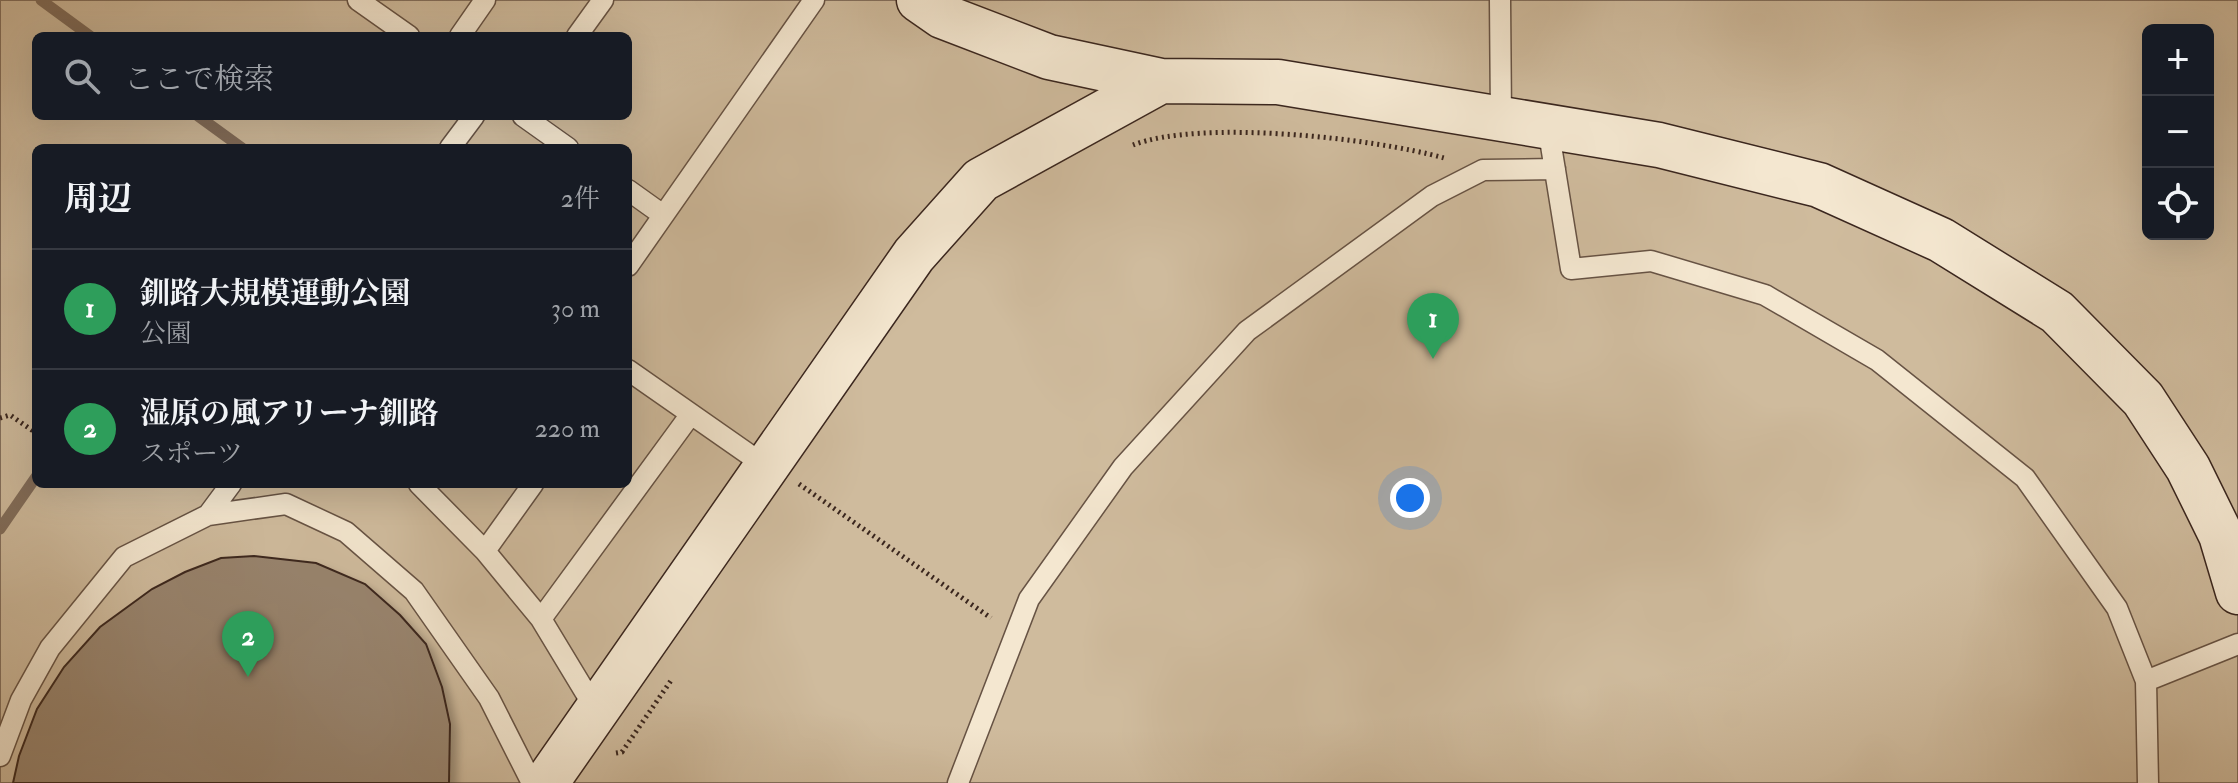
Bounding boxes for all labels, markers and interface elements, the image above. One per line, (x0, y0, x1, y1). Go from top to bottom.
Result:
map controls (2142, 24, 2214, 240)
button: + (2142, 24, 2214, 96)
search box (32, 32, 632, 120)
icon: search (60, 54, 104, 98)
text: ここで検索 (124, 61, 274, 98)
button: − (2142, 96, 2214, 168)
button: locate (2142, 168, 2214, 240)
text: 周辺 (64, 178, 132, 221)
text: 2件 (561, 183, 600, 215)
text: 釧路大規模運動公園 (140, 275, 410, 312)
text: 1 (85, 293, 95, 325)
text: 30 m (551, 293, 600, 325)
pin: 1 (1407, 293, 1459, 359)
text: 公園 (140, 318, 192, 350)
text: 湿原の風アリーナ釧路 (140, 395, 439, 432)
text: 2 (83, 413, 97, 445)
text: 220 m (535, 413, 600, 445)
text: スポーツ (140, 438, 243, 470)
your location (1390, 478, 1430, 518)
pin: 2 (222, 611, 274, 677)

